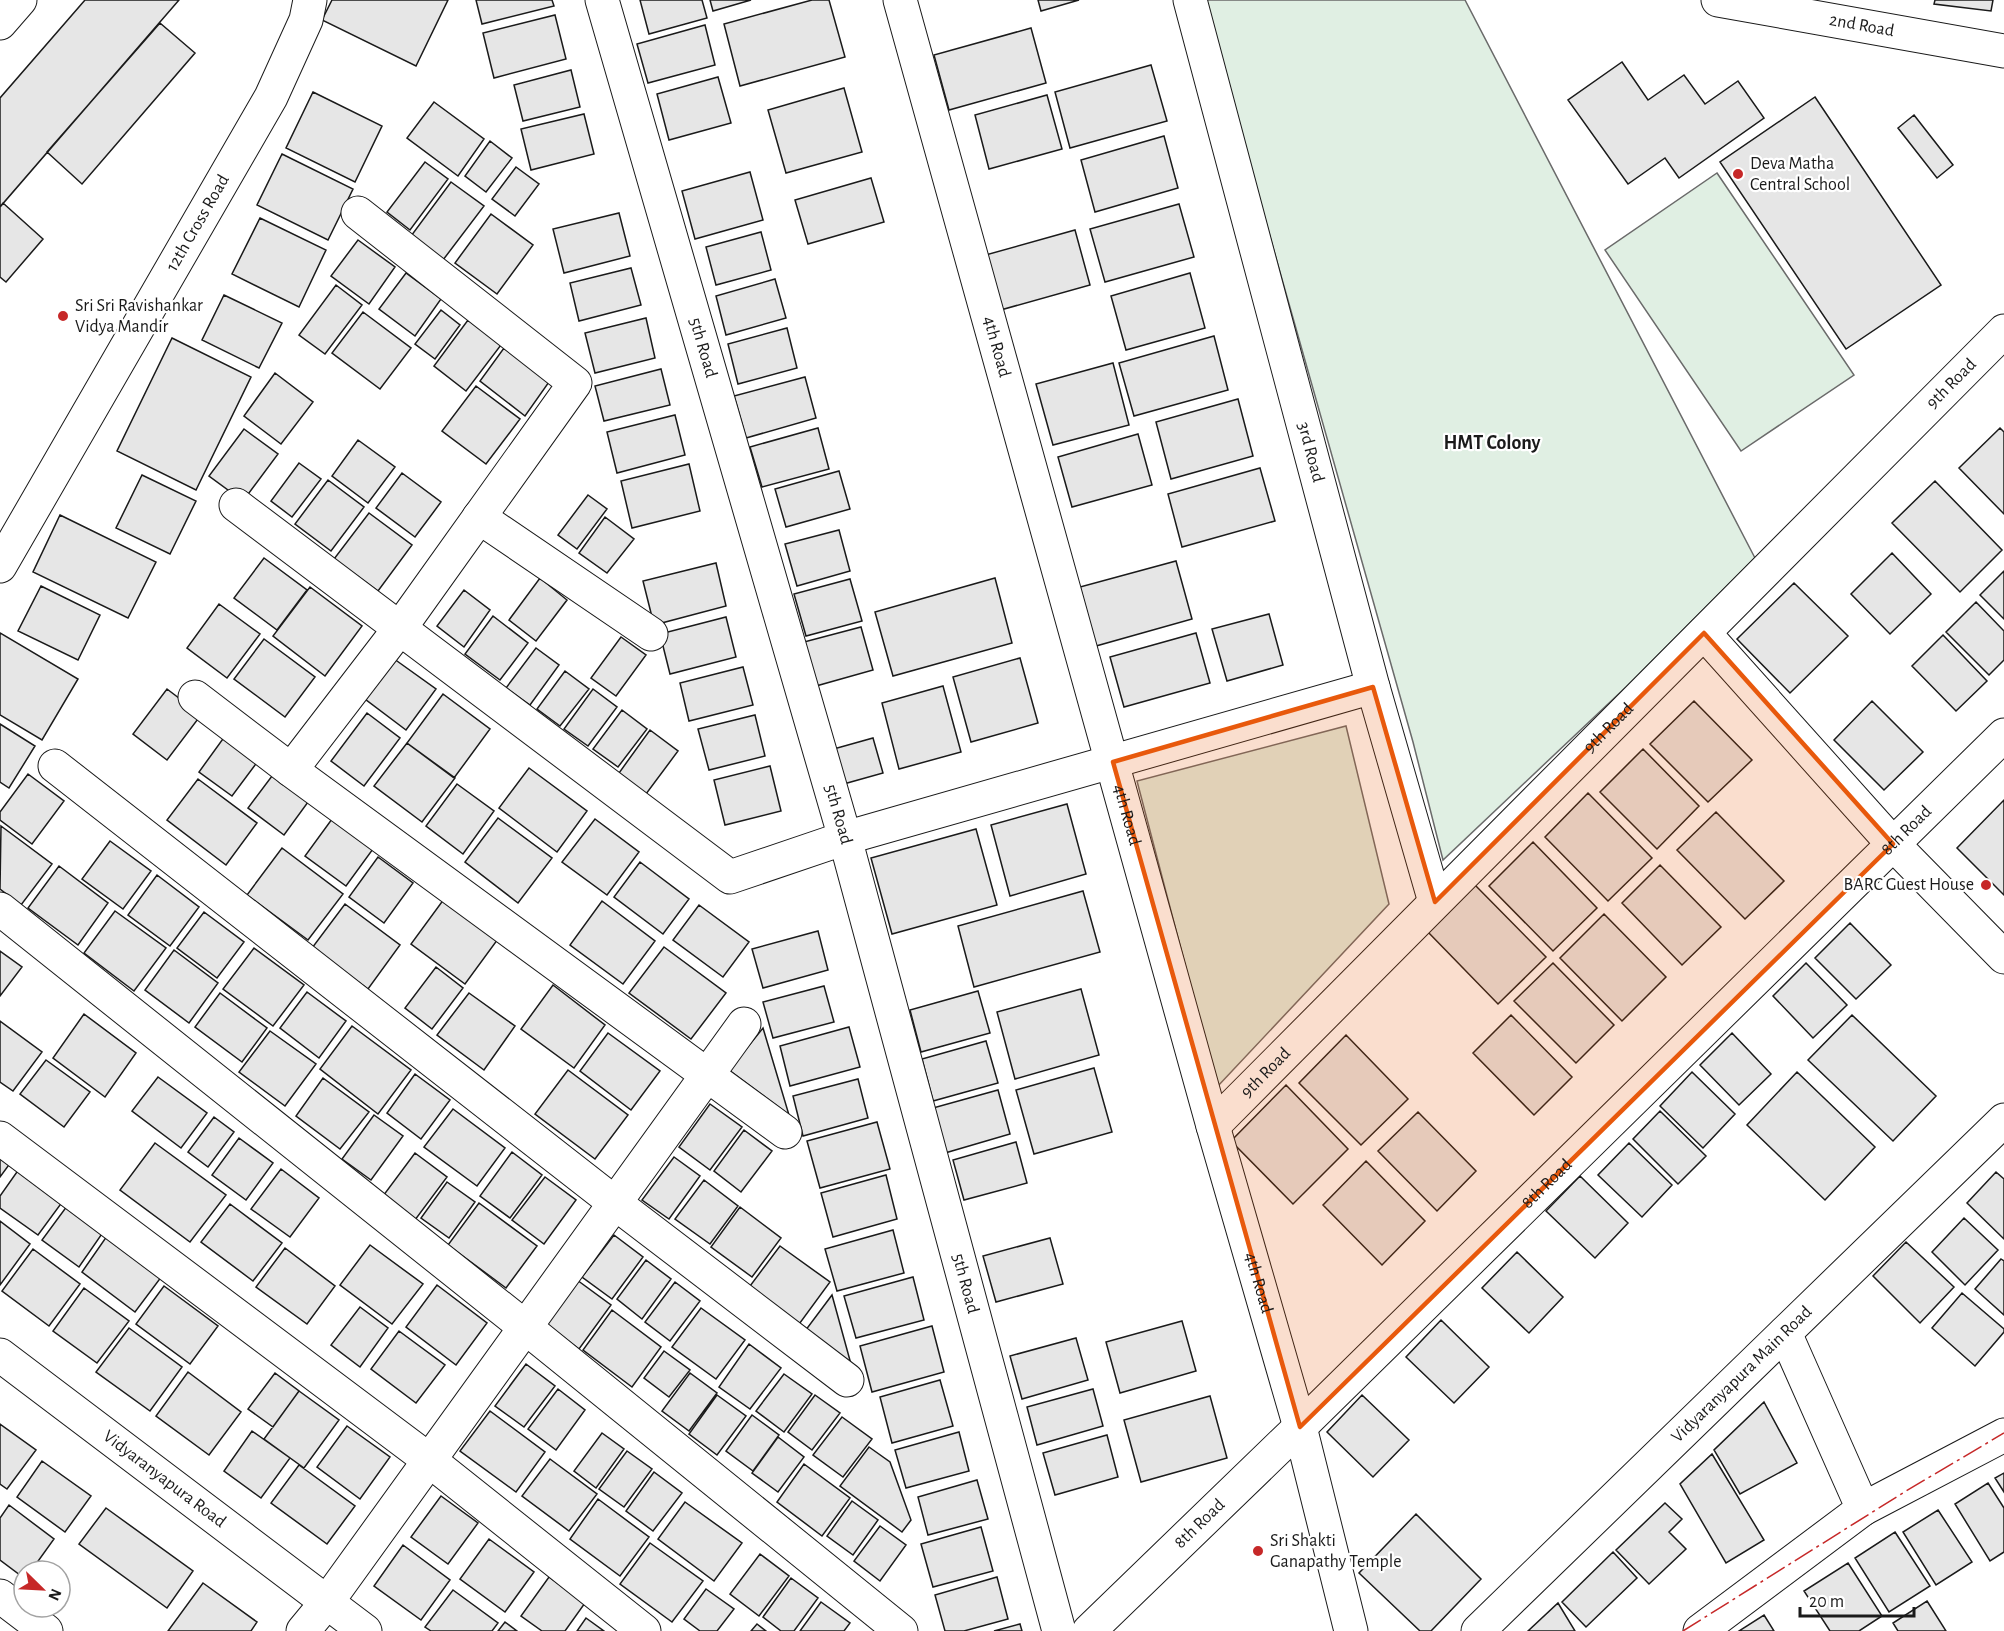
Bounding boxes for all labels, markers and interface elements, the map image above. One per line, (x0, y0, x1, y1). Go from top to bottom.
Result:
street label: 2nd Road (1828, 11, 1896, 40)
place label: Deva Matha Central School (1750, 155, 1850, 194)
marker: Deva Matha Central School (1731, 167, 1745, 181)
street label: 12th Cross Road (163, 172, 233, 275)
place label: Sri Sri Ravishankar Vidya Mandir (75, 297, 203, 336)
marker: Sri Sri Ravishankar Vidya Mandir (56, 309, 70, 323)
street label: 4th Road (979, 314, 1013, 379)
street label: 5th Road (686, 316, 720, 380)
street label: 9th Road (1923, 355, 1980, 412)
street label: 3rd Road (1294, 420, 1327, 484)
district label: HMT Colony (1443, 433, 1541, 453)
street label: 9th Road (1580, 700, 1637, 757)
street label: 5th Road (821, 782, 855, 846)
street label: 4th Road (1110, 783, 1144, 848)
street label: 8th Road (1878, 802, 1935, 859)
place label: BARC Guest House (1844, 876, 1974, 894)
marker: BARC Guest House (1979, 878, 1993, 892)
street label: 9th Road (1238, 1044, 1294, 1101)
street label: 8th Road (1519, 1156, 1576, 1212)
street label: 4th Road (1241, 1250, 1276, 1315)
street label: 5th Road (949, 1252, 982, 1316)
street label: Vidyaranyapura Main Road (1668, 1303, 1816, 1446)
street label: Vidyaranyapura Road (100, 1427, 229, 1531)
street label: 8th Road (1171, 1496, 1228, 1552)
place label: Sri Shakti Ganapathy Temple (1270, 1532, 1402, 1571)
marker: Sri Shakti Ganapathy Temple (1251, 1544, 1265, 1558)
north arrow (12, 1559, 72, 1619)
scale bar (1800, 1580, 1914, 1618)
text: N (45, 1586, 64, 1603)
text: 20 m (1809, 1593, 1844, 1611)

